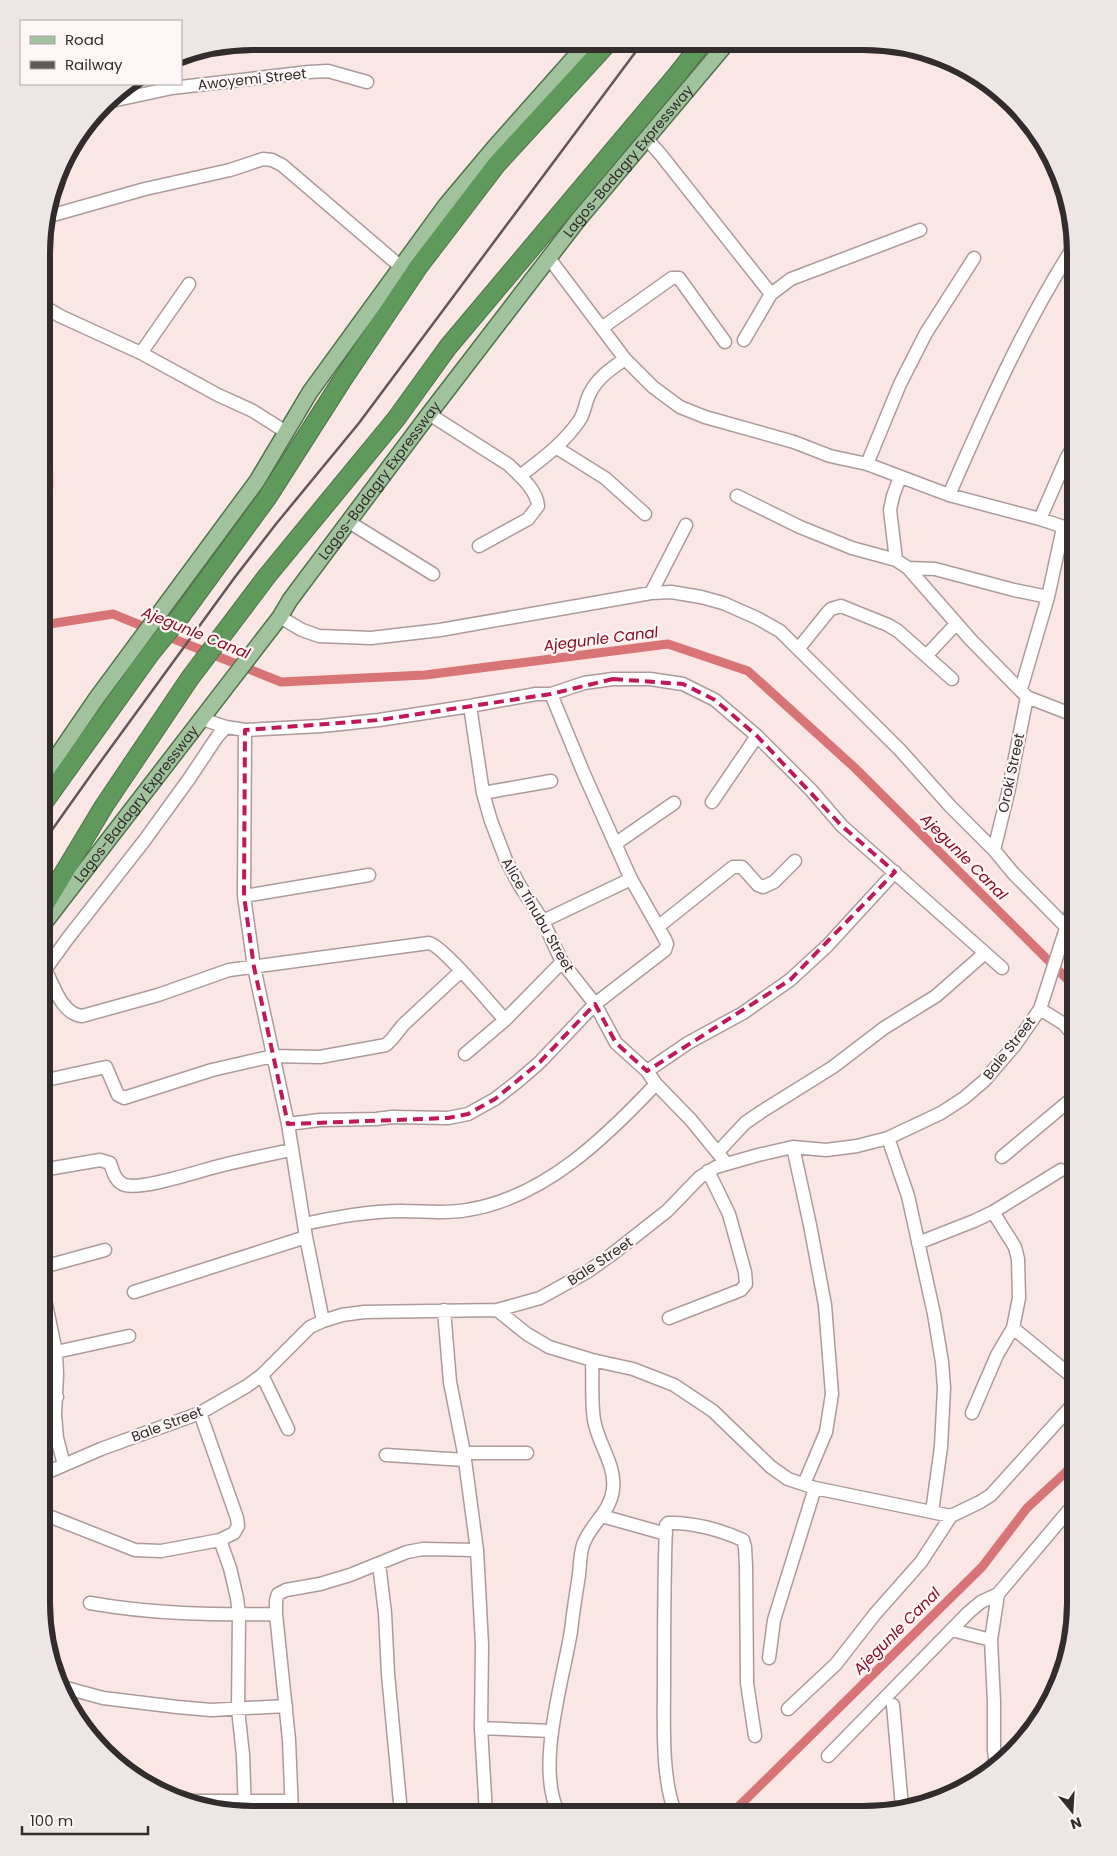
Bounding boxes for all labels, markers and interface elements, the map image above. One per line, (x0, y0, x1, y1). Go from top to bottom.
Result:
legend (20, 20, 182, 85)
text: Road (65, 29, 104, 50)
text: Railway (65, 54, 123, 75)
street label: Awoyemi Street (197, 63, 307, 95)
street label: Lagos-Badagry Expressway (558, 80, 698, 241)
street label: Lagos-Badagry Expressway (314, 397, 445, 564)
water label: Ajegunle Canal (138, 601, 254, 664)
water label: Ajegunle Canal (542, 621, 660, 656)
street label: Lagos-Badagry Expressway (69, 721, 203, 887)
street label: Oroki Street (993, 732, 1029, 814)
water label: Ajegunle Canal (916, 808, 1013, 905)
street label: Alice Tinubu Street (497, 854, 579, 976)
street label: Bale Street (978, 1012, 1040, 1084)
street label: Bale Street (563, 1232, 637, 1290)
street label: Bale Street (128, 1401, 206, 1447)
water label: Ajegunle Canal (848, 1582, 945, 1679)
north arrow (1047, 1786, 1097, 1836)
scale bar (22, 1804, 149, 1836)
text: 100 m (30, 1810, 73, 1831)
text: N (1068, 1812, 1084, 1835)

